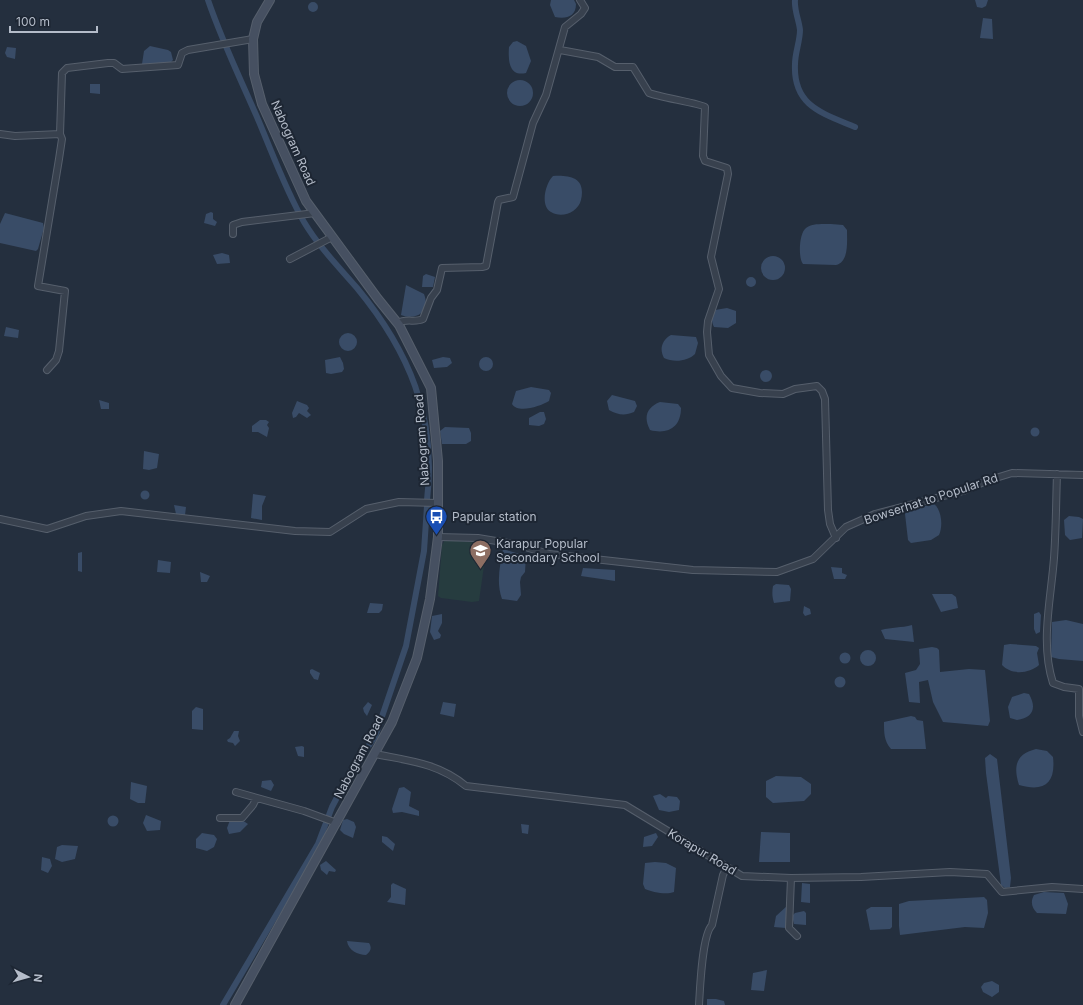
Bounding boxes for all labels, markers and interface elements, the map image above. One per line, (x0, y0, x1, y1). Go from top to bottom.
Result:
scale bar (10, 8, 97, 34)
text: 100 m (16, 14, 50, 29)
street label: Nabogram Road (268, 98, 319, 188)
street label: Nabogram Road (411, 394, 432, 486)
street label: Bowserhat to Popular Rd (862, 470, 1000, 527)
bus stop icon: Papular station (423, 504, 449, 537)
place label: Papular station (452, 509, 537, 524)
place label: Karapur Popular Secondary School (496, 536, 600, 565)
school or university icon: Karapur Popular Secondary School (467, 538, 493, 571)
street label: Nabogram Road (330, 713, 387, 801)
street label: Korapur Road (665, 825, 739, 878)
north arrow (8, 957, 48, 997)
text: N (31, 973, 45, 983)

